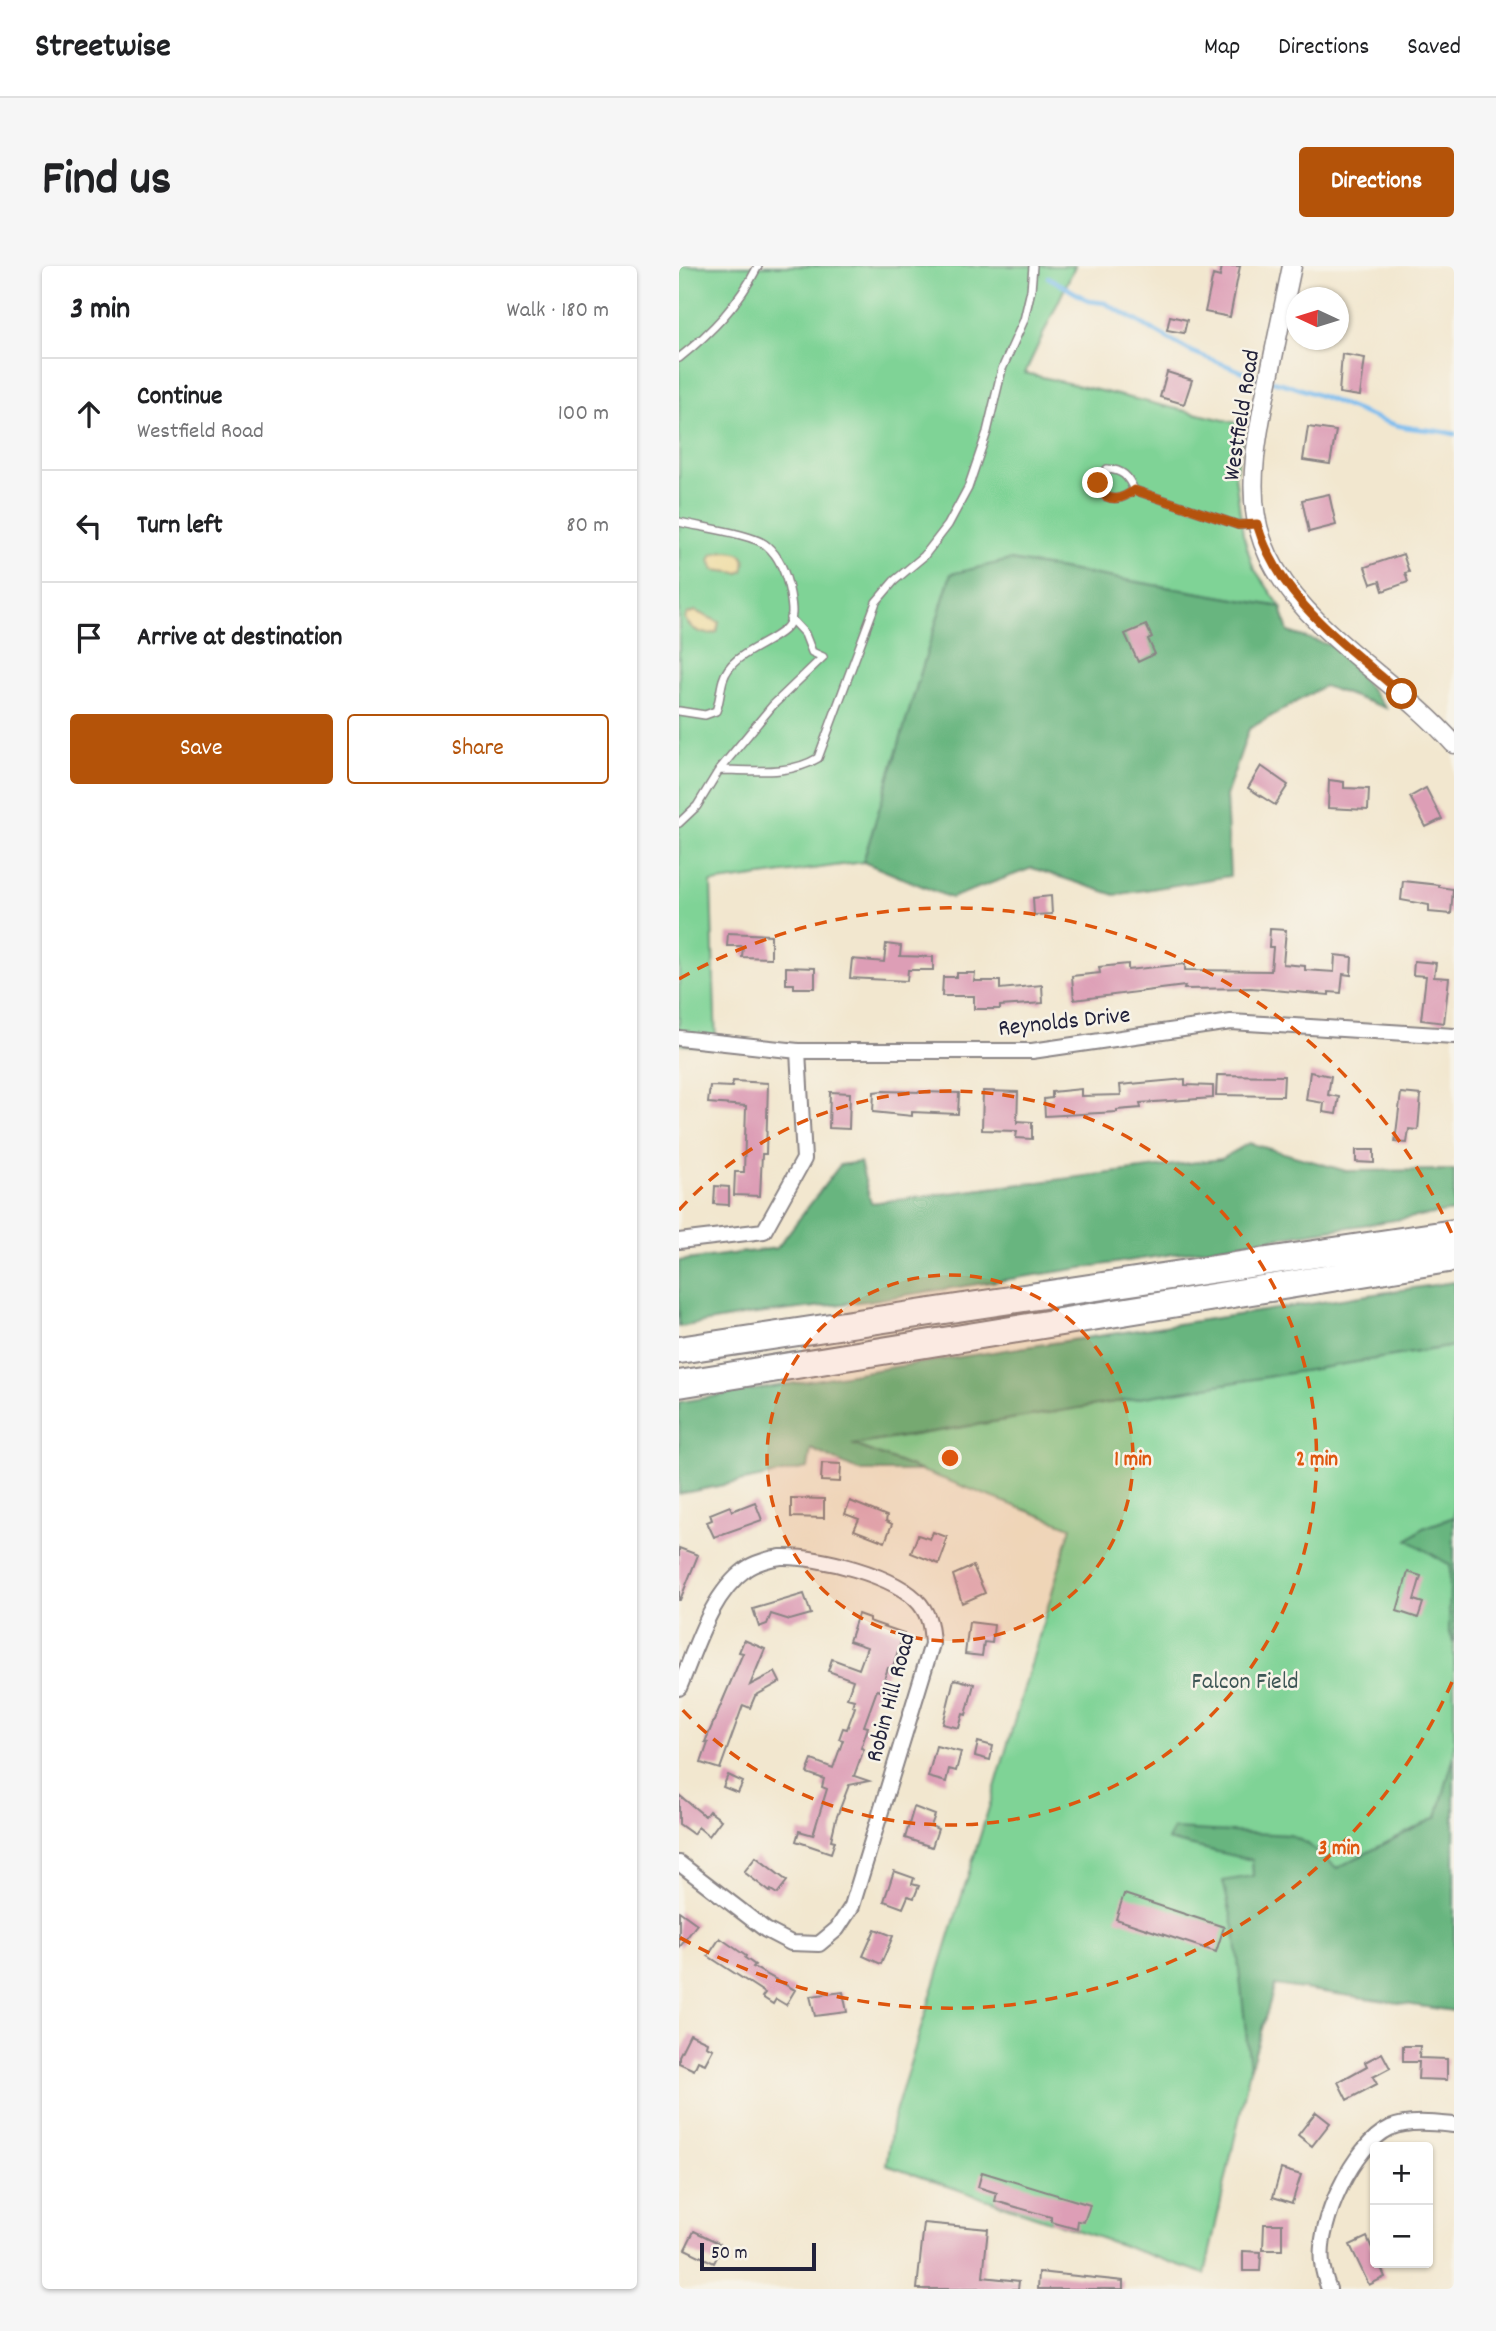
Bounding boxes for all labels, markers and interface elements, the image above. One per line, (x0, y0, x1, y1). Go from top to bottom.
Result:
text: Streetwise (35, 25, 171, 72)
text: Map (1204, 31, 1240, 65)
text: Directions (1278, 31, 1369, 65)
text: Saved (1407, 31, 1461, 65)
text: Find us (42, 147, 171, 217)
button: Directions (1299, 147, 1454, 217)
north arrow (1286, 287, 1349, 350)
text: 3 min (70, 290, 130, 333)
text: Walk · 180 m (506, 295, 609, 328)
street label: Westfield Road (1216, 347, 1270, 483)
text: Continue (137, 379, 222, 416)
icon: ahead (70, 395, 108, 433)
text: 100 m (558, 398, 609, 431)
text: Westfield Road (137, 416, 264, 449)
route end (1082, 467, 1113, 498)
icon: left (70, 507, 108, 545)
text: Turn left (137, 508, 223, 545)
text: 80 m (566, 510, 609, 543)
icon: arrive (70, 619, 108, 657)
text: Arrive at destination (137, 620, 342, 657)
route start (1386, 678, 1417, 709)
button: Save (70, 714, 333, 784)
button: Share (347, 714, 609, 784)
street label: Reynolds Drive (997, 999, 1132, 1047)
centre of rings (938, 1446, 962, 1470)
text: 1 min (1114, 1446, 1152, 1476)
text: 2 min (1296, 1446, 1338, 1476)
street label: Robin Hill Road (858, 1630, 925, 1766)
park label: Falcon Field (1191, 1666, 1299, 1700)
text: 3 min (1318, 1835, 1360, 1865)
map controls (1370, 2142, 1433, 2268)
button: + (1370, 2142, 1433, 2205)
button: − (1370, 2205, 1433, 2268)
scale bar (700, 2240, 815, 2272)
text: 50 m (711, 2241, 748, 2268)

